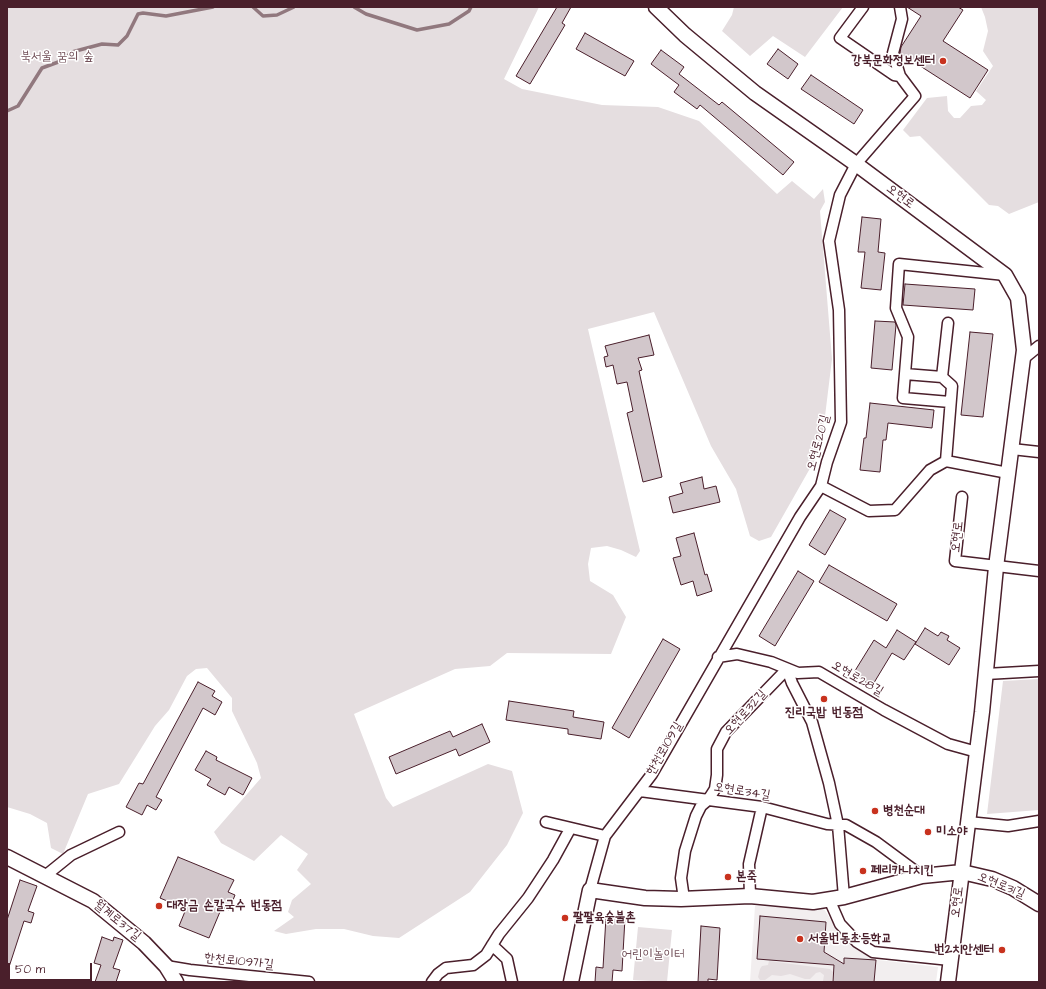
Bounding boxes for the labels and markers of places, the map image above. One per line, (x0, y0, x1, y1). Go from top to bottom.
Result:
place label: 강북문화정보센터 (851, 53, 935, 69)
marker: 강북문화정보센터 (938, 56, 948, 66)
marker: 진리국밥 번동점 (819, 694, 829, 704)
place label: 진리국밥 번동점 (785, 705, 863, 721)
place label: 병천순대 (883, 803, 925, 819)
marker: 병천순대 (870, 806, 880, 816)
place label: 미소야 (936, 824, 967, 840)
marker: 미소야 (923, 827, 933, 837)
place label: 페리카나치킨 (871, 863, 934, 879)
marker: 페리카나치킨 (858, 866, 868, 876)
place label: 본죽 (736, 869, 757, 885)
marker: 본죽 (723, 872, 733, 882)
place label: 대장금 손칼국수 번동점 (167, 898, 282, 914)
marker: 대장금 손칼국수 번동점 (154, 901, 164, 911)
place label: 팔팔육숯불촌 (573, 910, 636, 926)
marker: 팔팔육숯불촌 (560, 913, 570, 923)
place label: 서울번동초등학교 (808, 931, 892, 947)
marker: 서울번동초등학교 (795, 934, 805, 944)
place label: 번2치안센터 (934, 942, 994, 958)
marker: 번2치안센터 (997, 945, 1007, 955)

